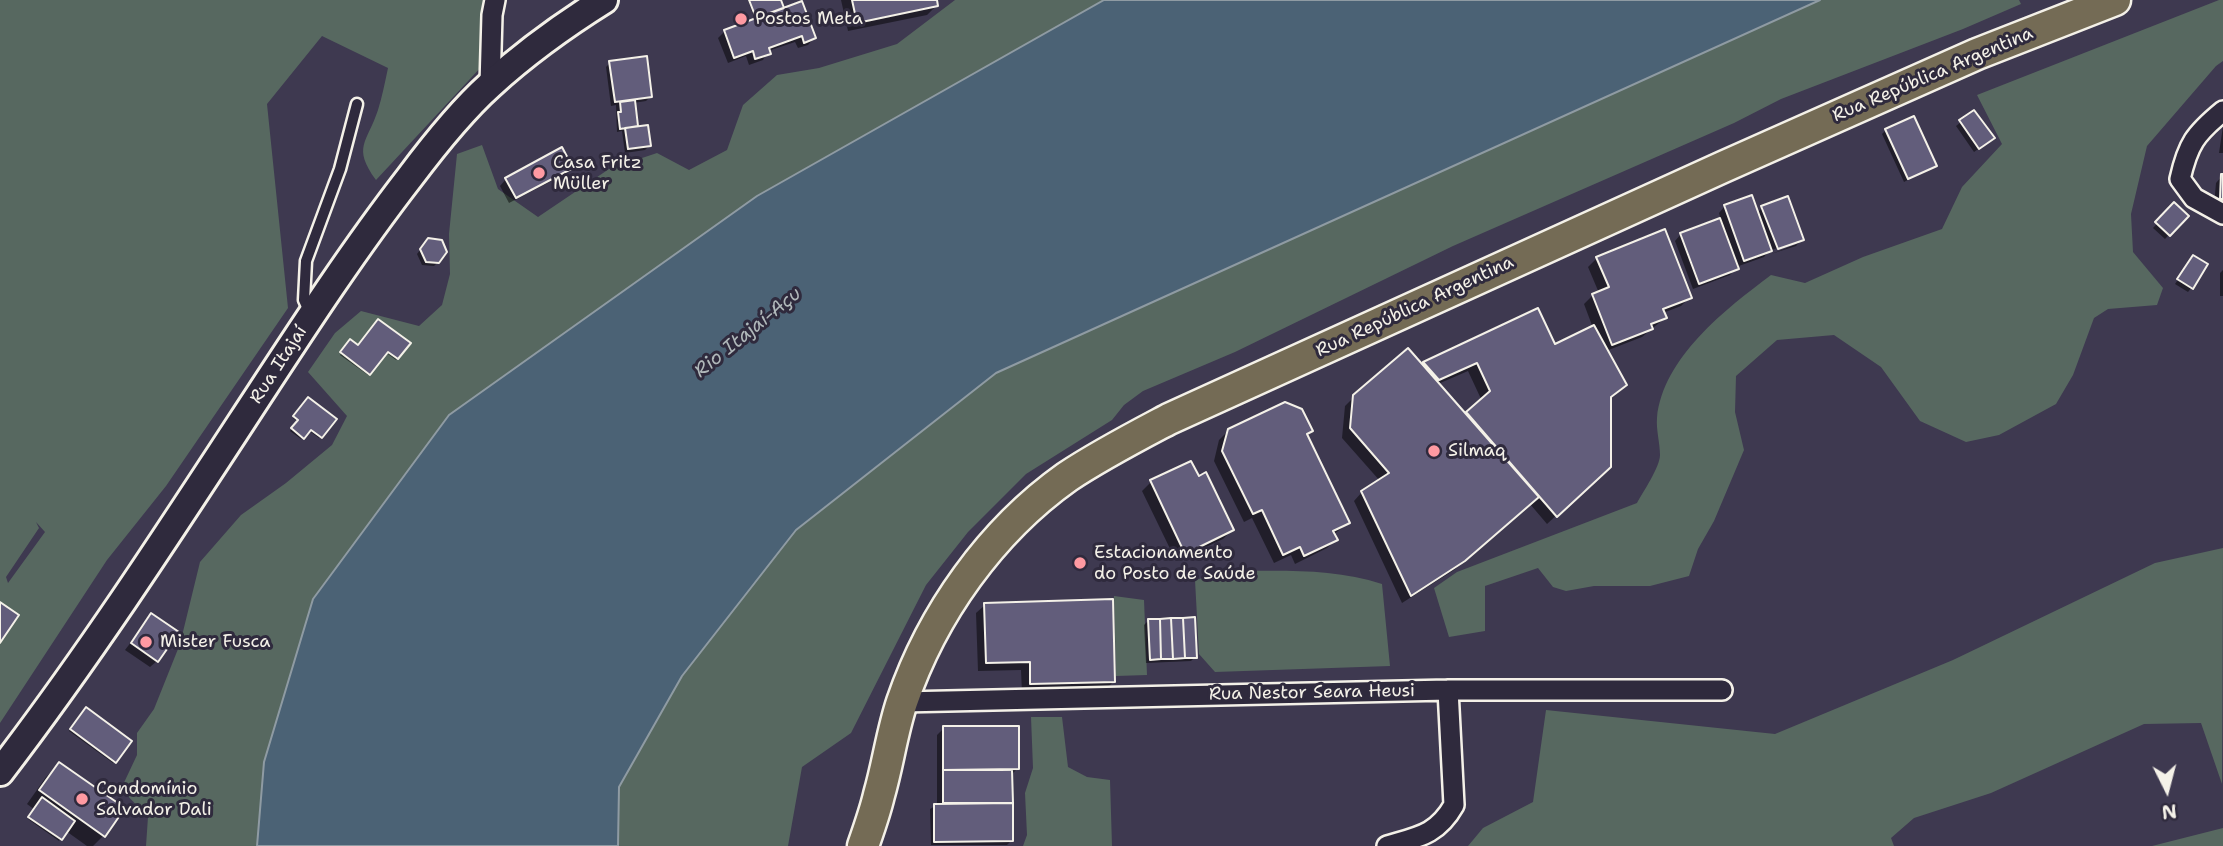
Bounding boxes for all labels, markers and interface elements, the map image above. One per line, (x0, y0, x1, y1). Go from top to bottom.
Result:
place label: Postos Meta (755, 8, 863, 30)
marker: Postos Meta (733, 11, 749, 27)
street label: Rua República Argentina (1830, 23, 2036, 127)
place label: Casa Fritz Müller (553, 152, 642, 194)
marker: Casa Fritz Müller (531, 165, 547, 181)
street label: Rua República Argentina (1313, 252, 1517, 362)
water label: Rio Itajaí-Açu (690, 283, 806, 383)
street label: Rua Itajaí (246, 322, 312, 408)
place label: Silmaq (1448, 440, 1506, 462)
marker: Silmaq (1426, 443, 1442, 459)
place label: Estacionamento do Posto de Saúde (1094, 542, 1256, 584)
marker: Estacionamento do Posto de Saúde (1072, 555, 1088, 571)
place label: Mister Fusca (160, 631, 271, 653)
marker: Mister Fusca (138, 634, 154, 650)
street label: Rua Nestor Seara Heusi (1209, 680, 1415, 706)
north arrow (2132, 755, 2202, 825)
place label: Condomínio Salvador Dali (96, 778, 212, 820)
marker: Condomínio Salvador Dali (74, 791, 90, 807)
text: N (2160, 798, 2178, 825)

